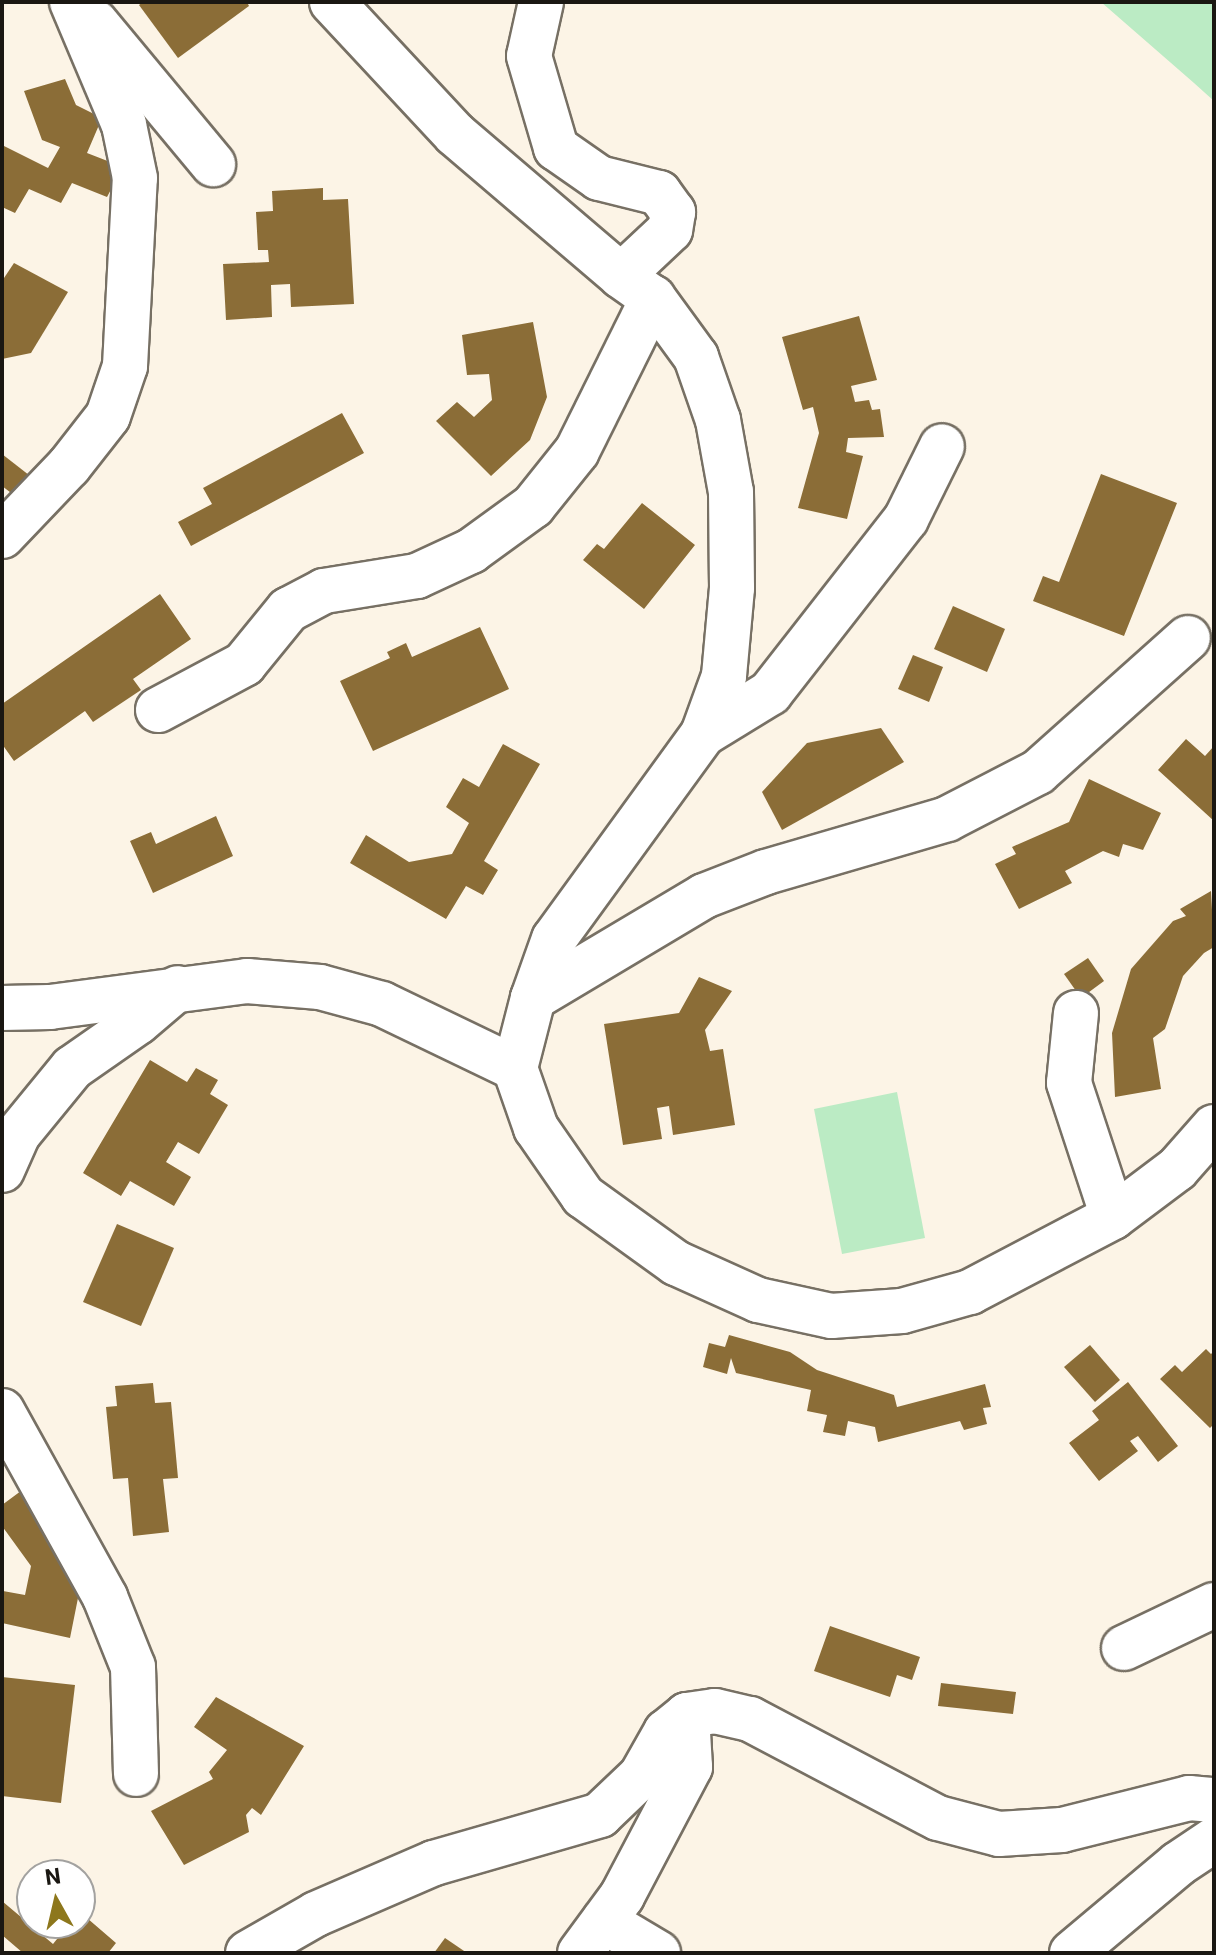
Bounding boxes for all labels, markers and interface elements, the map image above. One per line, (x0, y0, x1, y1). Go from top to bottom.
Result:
north arrow (16, 1859, 96, 1939)
text: N (43, 1863, 62, 1890)

